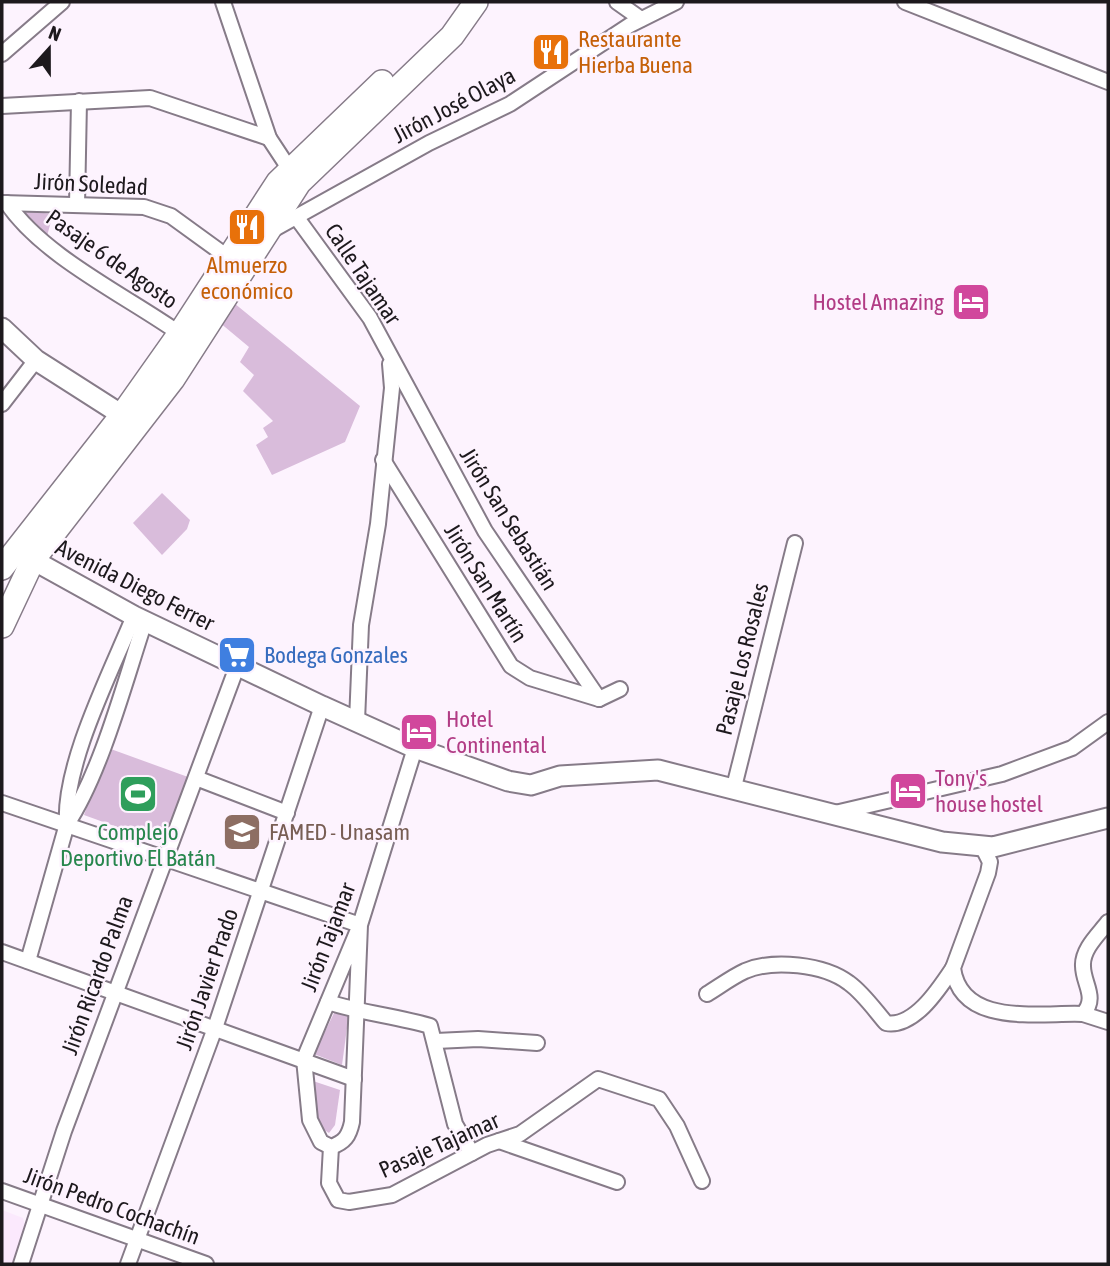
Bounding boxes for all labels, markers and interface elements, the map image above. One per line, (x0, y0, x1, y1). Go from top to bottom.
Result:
north arrow (14, 14, 84, 84)
text: N (46, 21, 64, 45)
place label: Restaurante Hierba Buena (578, 26, 693, 78)
restaurant icon: Restaurante Hierba Buena (530, 31, 572, 73)
street label: Jirón José Olaya (388, 62, 520, 148)
street label: Jirón Soledad (34, 168, 148, 200)
street label: Pasaje 6 de Agosto (41, 204, 183, 314)
restaurant icon: Almuerzo económico (226, 206, 268, 248)
street label: Calle Tajamar (320, 219, 407, 330)
place label: Almuerzo económico (201, 252, 293, 304)
hotel icon: Hostel Amazing (950, 281, 992, 323)
place label: Hostel Amazing (812, 289, 944, 315)
street label: Jirón San Sebastián (455, 443, 563, 595)
street label: Jirón San Martín (439, 519, 533, 647)
street label: Avenida Diego Ferrer (51, 534, 220, 637)
street label: Pasaje Los Rosales (711, 580, 773, 738)
supermarket icon: Bodega Gonzales (216, 634, 258, 676)
place label: Bodega Gonzales (264, 642, 408, 668)
place label: Hotel Continental (446, 706, 546, 758)
hotel icon: Hotel Continental (398, 711, 440, 753)
place label: Tony's house hostel (935, 765, 1043, 817)
hotel icon: Tony's house hostel (887, 770, 929, 812)
sports icon: Complejo Deportivo El Batán (117, 773, 159, 815)
school or university icon: FAMED - Unasam (221, 811, 263, 853)
place label: Complejo Deportivo El Batán (60, 819, 216, 871)
place label: FAMED - Unasam (269, 819, 410, 845)
street label: Jirón Tajamar (295, 878, 361, 995)
street label: Jirón Ricardo Palma (56, 892, 138, 1058)
street label: Jirón Javier Prado (171, 905, 243, 1053)
street label: Pasaje Tajamar (375, 1107, 504, 1183)
street label: Jirón Pedro Cochachín (21, 1162, 203, 1250)

